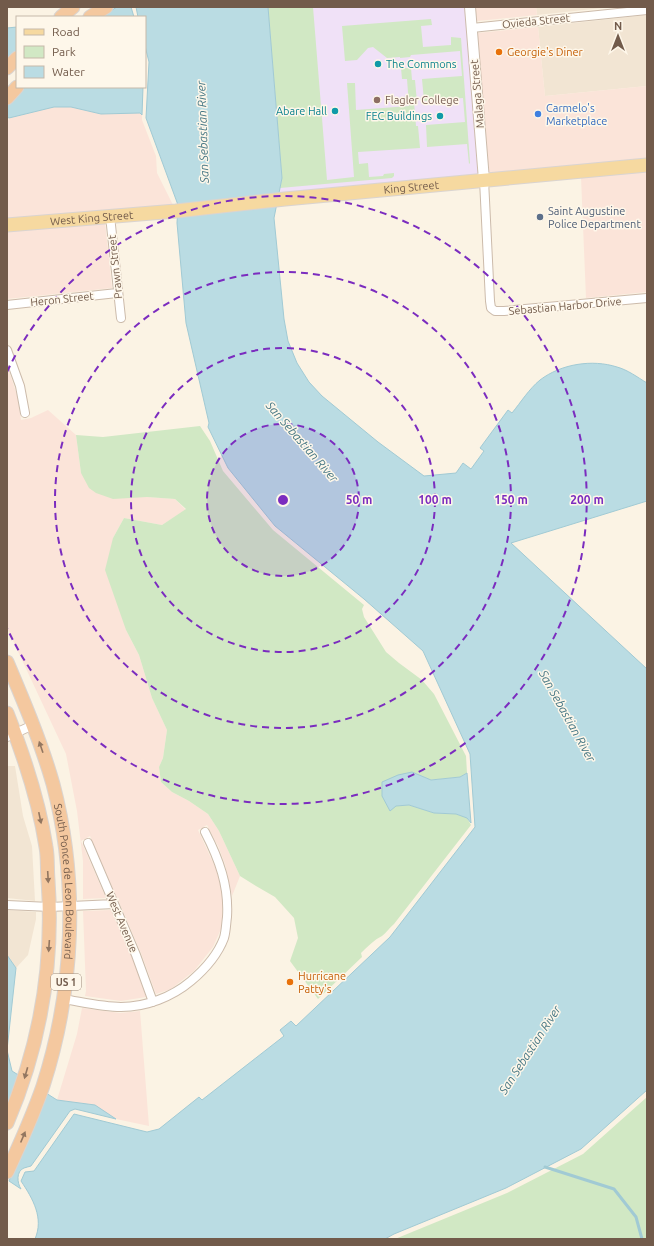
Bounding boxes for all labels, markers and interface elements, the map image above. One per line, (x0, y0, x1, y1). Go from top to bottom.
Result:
street label: Ovieda Street (502, 11, 571, 31)
legend (16, 16, 146, 88)
north arrow (598, 16, 638, 56)
text: N (614, 20, 622, 32)
text: Road (52, 25, 80, 38)
text: Park (52, 45, 76, 58)
place label: Georgie's Diner (507, 46, 584, 58)
marker: Georgie's Diner (494, 47, 504, 57)
place label: The Commons (386, 58, 457, 70)
street label: Malaga Street (468, 58, 486, 129)
marker: The Commons (373, 59, 383, 69)
text: Water (52, 65, 85, 78)
water label: San Sebastian River (194, 80, 211, 184)
place label: Flagler College (385, 94, 459, 106)
marker: Flagler College (372, 95, 382, 105)
place label: Carmelo's Marketplace (546, 102, 607, 127)
place label: Abare Hall (276, 105, 327, 117)
marker: Abare Hall (330, 106, 340, 116)
marker: Carmelo's Marketplace (533, 109, 543, 119)
place label: FEC Buildings (366, 110, 432, 122)
marker: FEC Buildings (435, 111, 445, 121)
street label: King Street (383, 179, 440, 196)
place label: Saint Augustine Police Department (548, 205, 641, 230)
street label: West King Street (50, 209, 134, 227)
marker: Saint Augustine Police Department (535, 212, 545, 222)
street label: Prawn Street (106, 234, 124, 300)
street label: Heron Street (30, 290, 95, 308)
street label: Sebastian Harbor Drive (508, 295, 622, 317)
water label: San Sebastian River (263, 398, 341, 485)
centre of rings (276, 493, 290, 507)
text: 50 m (346, 493, 372, 506)
text: 100 m (418, 493, 452, 506)
text: 150 m (494, 493, 528, 506)
text: 200 m (570, 493, 604, 506)
water label: San Sebastian River (536, 667, 598, 764)
one-way arrow (38, 741, 44, 753)
street label: South Ponce de Leon Boulevard (52, 802, 76, 960)
one-way arrow (37, 812, 43, 824)
one-way arrow (44, 871, 51, 883)
street label: West Avenue (104, 890, 140, 954)
one-way arrow (45, 940, 52, 952)
place label: Hurricane Patty's (298, 970, 346, 995)
road number: US 1 (51, 974, 81, 990)
marker: Hurricane Patty's (285, 977, 295, 987)
water label: San Sebastian River (496, 1003, 563, 1097)
one-way arrow (23, 1068, 29, 1080)
one-way arrow (20, 1131, 26, 1142)

